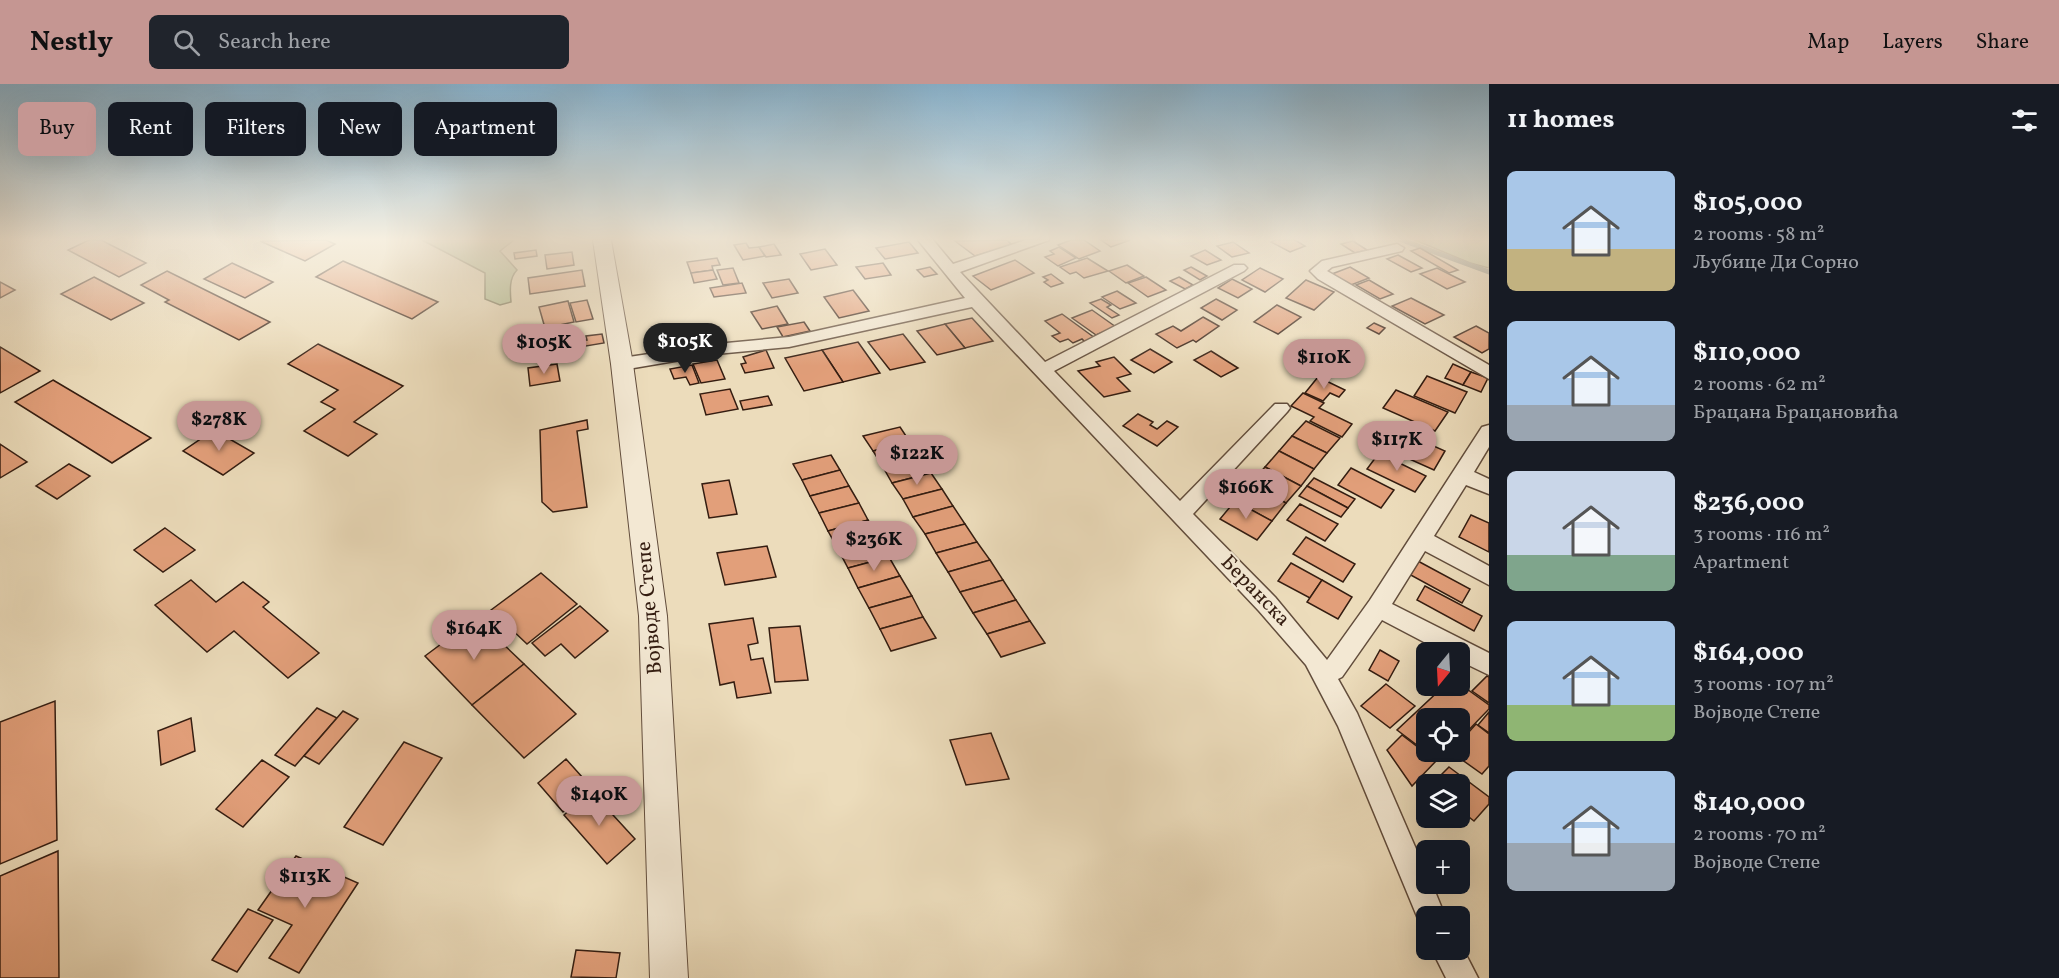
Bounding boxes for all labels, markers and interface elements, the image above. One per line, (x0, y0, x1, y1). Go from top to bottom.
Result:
search box (149, 15, 569, 69)
text: Nestly (30, 23, 113, 62)
icon: search (170, 26, 203, 59)
text: Search here (218, 27, 331, 58)
text: Map (1807, 28, 1849, 57)
text: Layers (1882, 28, 1943, 57)
text: Share (1976, 28, 2029, 57)
chip: Buy (18, 102, 96, 156)
chip: Rent (108, 102, 193, 156)
chip: Filters (205, 102, 306, 156)
chip: New (318, 102, 402, 156)
chip: Apartment (414, 102, 557, 156)
text: 11 homes (1507, 102, 1614, 138)
icon: filters (2008, 104, 2041, 137)
text: $105,000 (1693, 185, 1802, 221)
icon: home (1555, 195, 1627, 267)
text: 2 rooms · 58 m² (1693, 221, 1824, 249)
text: Љубице Ди Сорно (1693, 249, 1859, 277)
pin: $105K (643, 323, 727, 374)
pin: $105K (502, 324, 586, 375)
text: $105K (657, 328, 713, 356)
text: $105K (516, 329, 572, 357)
text: $110,000 (1693, 335, 1801, 371)
pin: $110K (1282, 339, 1366, 390)
text: $110K (1297, 344, 1351, 372)
icon: home (1555, 345, 1627, 417)
text: 2 rooms · 62 m² (1693, 371, 1826, 399)
text: Брацана Брацановића (1693, 399, 1898, 427)
pin: $278K (177, 401, 261, 452)
text: $278K (191, 406, 247, 434)
pin: $117K (1355, 421, 1439, 472)
text: $117K (1371, 426, 1423, 454)
pin: $122K (875, 435, 959, 486)
text: $122K (890, 440, 944, 468)
pin: $166K (1204, 469, 1288, 520)
text: $166K (1218, 474, 1274, 502)
text: $236,000 (1693, 485, 1804, 521)
icon: home (1555, 495, 1627, 567)
pin: $236K (832, 521, 916, 572)
text: 3 rooms · 116 m² (1693, 521, 1830, 549)
text: $236K (846, 526, 902, 554)
street label: Војводе Степе (630, 540, 670, 676)
street label: Беранска (1214, 549, 1296, 633)
text: Apartment (1693, 549, 1789, 577)
pin: $164K (432, 610, 516, 661)
text: $164K (446, 615, 502, 643)
text: $164,000 (1693, 635, 1804, 671)
north arrow (1416, 642, 1470, 696)
map controls (1416, 642, 1470, 960)
icon: home (1555, 645, 1627, 717)
text: 3 rooms · 107 m² (1693, 671, 1834, 699)
text: Војводе Степе (1693, 699, 1820, 727)
button: locate (1416, 708, 1470, 762)
button: layers (1416, 774, 1470, 828)
pin: $140K (557, 776, 641, 827)
text: $140K (570, 781, 628, 809)
text: $140,000 (1693, 785, 1805, 821)
icon: home (1555, 795, 1627, 867)
text: 2 rooms · 70 m² (1693, 821, 1826, 849)
button: + (1416, 840, 1470, 894)
text: Војводе Степе (1693, 849, 1820, 877)
pin: $113K (263, 858, 347, 909)
text: $113K (279, 863, 331, 891)
button: − (1416, 906, 1470, 960)

